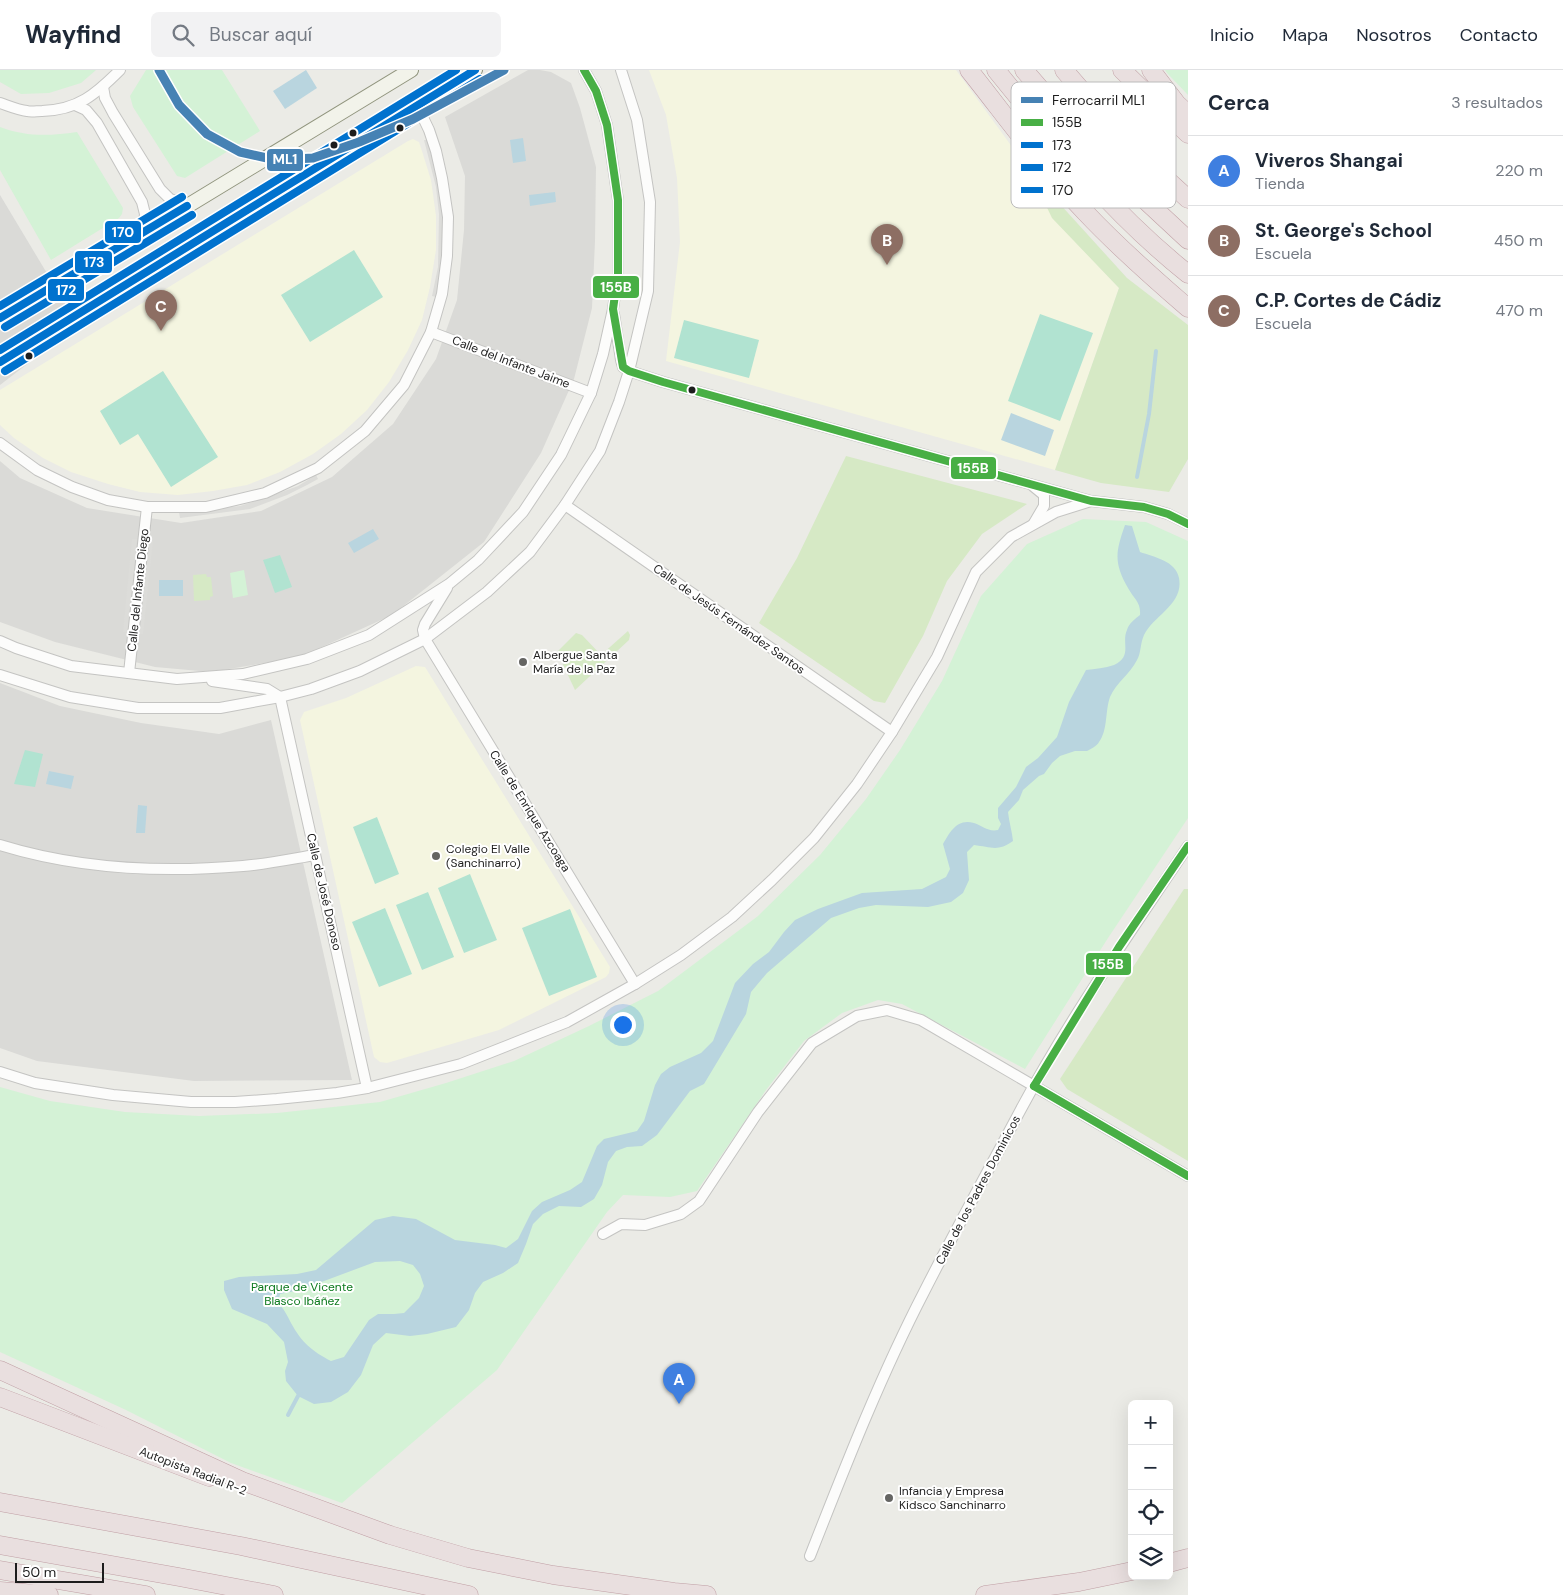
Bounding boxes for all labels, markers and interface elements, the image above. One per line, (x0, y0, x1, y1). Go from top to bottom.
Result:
search box (151, 12, 501, 57)
text: Wayfind (25, 19, 121, 50)
icon: search (169, 21, 197, 49)
text: Buscar aquí (209, 22, 312, 47)
text: Inicio (1210, 23, 1254, 47)
text: Mapa (1282, 23, 1328, 47)
text: Nosotros (1356, 23, 1432, 47)
text: Contacto (1460, 23, 1538, 47)
legend (1011, 82, 1176, 208)
text: Cerca (1208, 89, 1270, 117)
text: Ferrocarril ML1 (1052, 91, 1145, 109)
text: 3 resultados (1451, 92, 1543, 113)
text: 155B (1052, 113, 1082, 131)
unlabelled marker (395, 123, 405, 133)
unlabelled marker (348, 128, 358, 138)
text: 173 (1052, 136, 1072, 154)
unlabelled marker (329, 140, 339, 150)
line badge: ML1 (266, 148, 304, 172)
text: Viveros Shangai (1255, 148, 1403, 173)
text: ML1 (273, 150, 297, 168)
text: 172 (1052, 158, 1072, 176)
text: A (1218, 160, 1230, 181)
text: 220 m (1495, 160, 1543, 181)
text: Tienda (1255, 173, 1305, 194)
text: 170 (1052, 181, 1073, 199)
text: St. George's School (1255, 218, 1432, 243)
line badge: 170 (104, 220, 142, 244)
text: 170 (112, 223, 134, 241)
pin: B (871, 224, 903, 265)
text: B (1219, 230, 1229, 251)
text: 450 m (1494, 230, 1543, 251)
text: Escuela (1255, 243, 1312, 264)
line badge: 173 (74, 250, 113, 274)
text: 173 (84, 253, 104, 271)
line badge: 155B (592, 275, 640, 299)
line badge: 172 (47, 278, 85, 302)
text: 155B (600, 278, 632, 296)
text: 172 (56, 281, 76, 299)
text: C.P. Cortes de Cádiz (1255, 288, 1441, 313)
pin: C (145, 290, 177, 331)
text: C (1218, 300, 1230, 321)
text: 470 m (1496, 300, 1543, 321)
text: Escuela (1255, 313, 1312, 334)
street label: Calle del Infante Jaime (450, 332, 572, 392)
unlabelled marker (24, 351, 34, 361)
unlabelled marker (687, 385, 697, 395)
line badge: 155B (950, 456, 997, 480)
text: 155B (957, 459, 989, 477)
street label: Calle del Infante Diego (124, 528, 152, 652)
street label: Calle de Jesús Fernández Santos (650, 560, 808, 678)
place label: Albergue Santa María de la Paz (533, 647, 617, 677)
marker: Albergue Santa María de la Paz (517, 656, 529, 668)
street label: Calle de Enrique Azcoaga (486, 747, 574, 875)
street label: Calle de José Donoso (303, 832, 345, 952)
place label: Colegio El Valle (Sanchinarro) (446, 841, 530, 871)
marker: Colegio El Valle (Sanchinarro) (430, 850, 442, 862)
line badge: 155B (1085, 952, 1132, 976)
text: 155B (1092, 955, 1124, 973)
your location (610, 1012, 636, 1038)
street label: Calle de los Padres Dominicos (932, 1113, 1024, 1267)
park label: Parque de Vicente Blasco Ibáñez (251, 1279, 353, 1309)
pin: A (663, 1363, 695, 1404)
map controls (1128, 1400, 1173, 1580)
button: + (1128, 1400, 1173, 1445)
street label: Autopista Radial R-2 (137, 1443, 249, 1499)
button: − (1128, 1445, 1173, 1490)
place label: Infancia y Empresa Kidsco Sanchinarro (899, 1483, 1006, 1513)
button: locate (1128, 1490, 1173, 1535)
marker: Infancia y Empresa Kidsco Sanchinarro (883, 1492, 895, 1504)
button: layers (1128, 1535, 1173, 1580)
scale bar (15, 1560, 104, 1583)
text: 50 m (22, 1563, 56, 1581)

